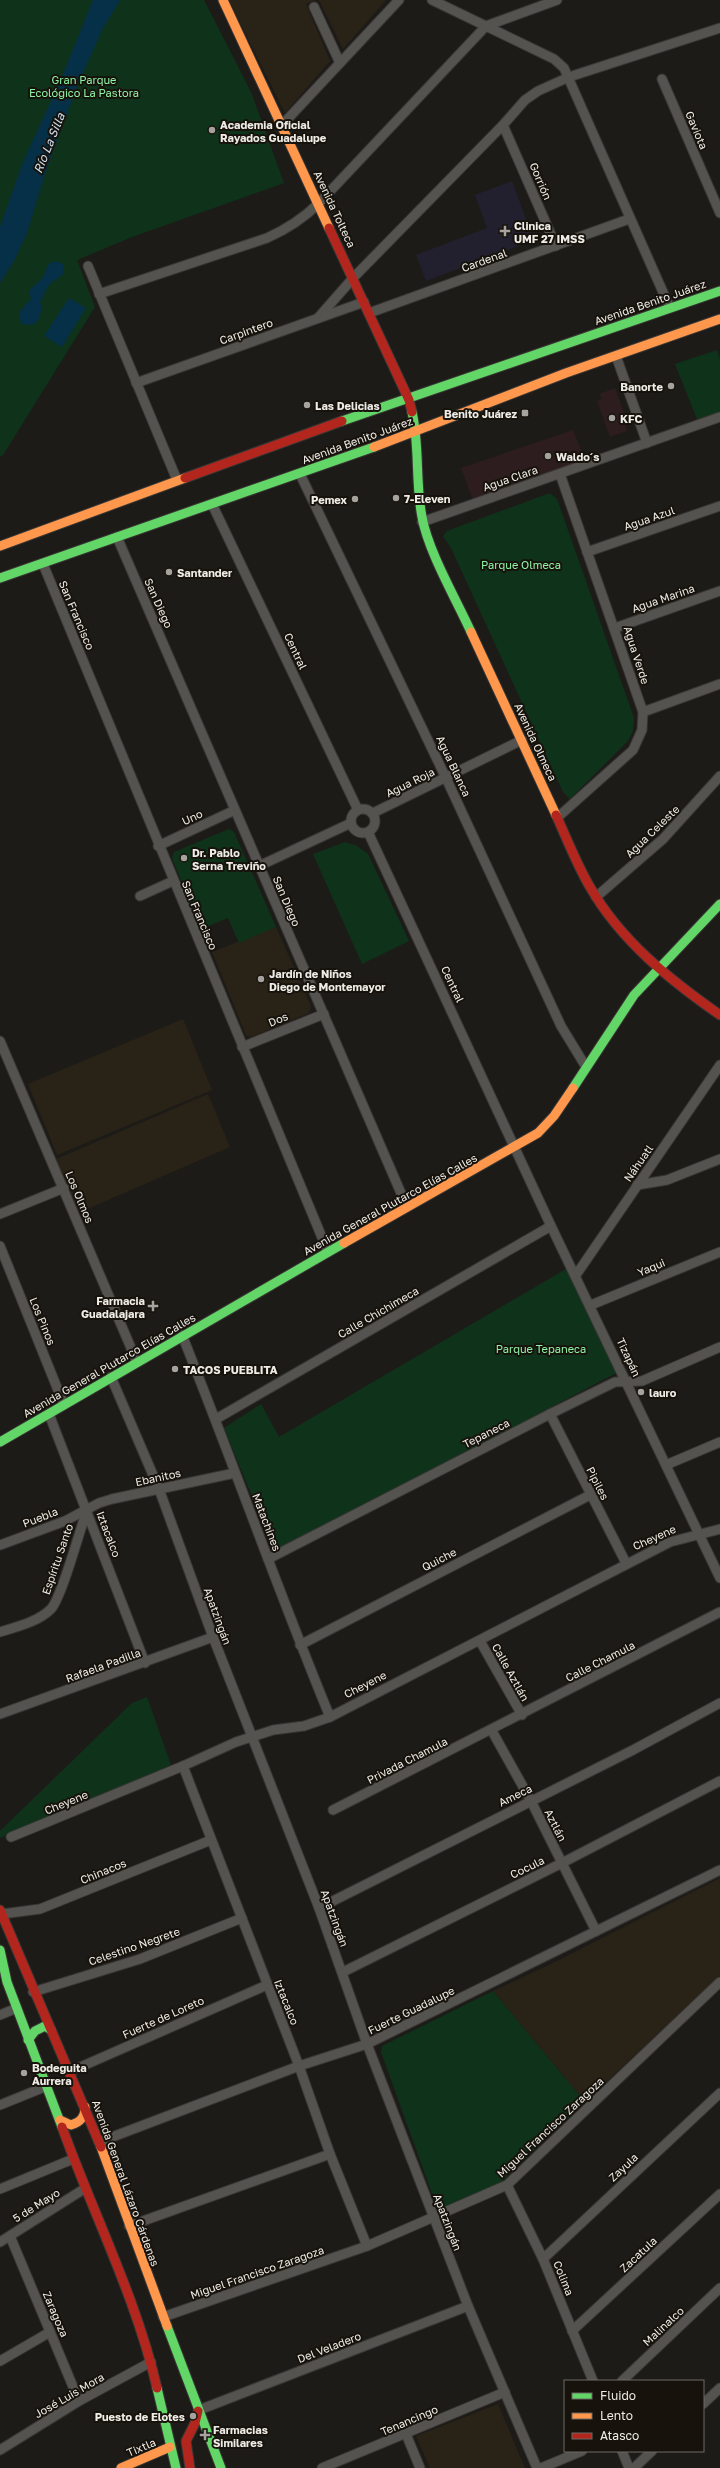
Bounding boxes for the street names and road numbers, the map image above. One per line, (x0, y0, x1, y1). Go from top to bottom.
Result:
street label: Gaviota (683, 109, 711, 151)
street label: Gorrión (527, 160, 555, 202)
street label: Avenida Tolteca (312, 169, 358, 249)
street label: Cardenal (459, 246, 509, 274)
street label: Avenida Benito Juárez (593, 277, 708, 327)
street label: Carpintero (218, 315, 275, 347)
street label: Avenida Benito Juárez (300, 414, 414, 466)
street label: Agua Clara (481, 463, 539, 493)
street label: Agua Azul (622, 503, 677, 533)
street label: San Diego (142, 576, 176, 630)
street label: San Francisco (57, 578, 98, 652)
street label: Agua Marina (630, 581, 696, 615)
street label: Agua Verde (622, 624, 652, 686)
street label: Central (282, 631, 310, 672)
street label: Avenida Olmeca (512, 701, 560, 783)
street label: Agua Blanca (434, 733, 474, 799)
street label: Agua Roja (383, 765, 437, 799)
street label: Agua Celeste (622, 802, 682, 860)
street label: Uno (180, 806, 205, 827)
street label: San Diego (271, 874, 304, 928)
street label: San Francisco (180, 878, 221, 952)
street label: Central (439, 964, 467, 1005)
street label: Dos (266, 1009, 290, 1029)
street label: Náhuatl (621, 1142, 656, 1184)
street label: Avenida General Plutarco Elías Calles (301, 1151, 479, 1257)
street label: Los Olmos (63, 1169, 97, 1225)
street label: Yaqui (635, 1255, 667, 1279)
street label: Calle Chichimeca (335, 1284, 421, 1340)
street label: Los Pinos (27, 1295, 59, 1347)
street label: Avenida General Plutarco Elías Calles (21, 1310, 198, 1420)
street label: Tizapán (614, 1336, 644, 1378)
street label: Tepaneca (461, 1416, 511, 1450)
street label: Pipiles (584, 1464, 612, 1502)
street label: Ebanitos (134, 1466, 182, 1488)
street label: Matachines (250, 1491, 284, 1553)
street label: Puebla (21, 1504, 59, 1530)
street label: Iztacalco (94, 1509, 124, 1559)
street label: Espíritu Santo (39, 1521, 75, 1596)
street label: Cheyene (630, 1522, 678, 1552)
street label: Quiche (420, 1545, 458, 1573)
street label: Apatzingán (202, 1586, 234, 1646)
street label: Calle Chamula (563, 1638, 637, 1684)
street label: Calle Aztlán (490, 1641, 532, 1703)
street label: Rafaela Padilla (64, 1645, 142, 1685)
street label: Cheyene (342, 1668, 388, 1700)
street label: Privada Chamula (364, 1734, 450, 1786)
street label: Ameca (496, 1781, 534, 1809)
street label: Cheyene (42, 1787, 90, 1817)
street label: Aztlán (542, 1807, 570, 1843)
street label: Cocula (508, 1853, 546, 1881)
street label: Chinacos (78, 1856, 128, 1886)
street label: Apatzingán (319, 1888, 351, 1948)
street label: Celestino Negrete (87, 1924, 181, 1968)
street label: Iztacalco (272, 1977, 302, 2027)
street label: Fuerte Guadalupe (366, 1983, 456, 2037)
street label: Fuerte de Loreto (120, 1993, 206, 2041)
street label: Miguel Francisco Zaragoza (494, 2074, 606, 2180)
street label: Avenida General Lázaro Cárdenas (90, 2098, 162, 2268)
street label: Zayula (606, 2150, 640, 2184)
street label: 5 de Mayo (10, 2185, 62, 2225)
street label: Apatzingán (431, 2192, 465, 2252)
street label: Zacatula (617, 2234, 659, 2274)
street label: Miguel Francisco Zaragoza (188, 2243, 326, 2301)
street label: Colima (551, 2259, 577, 2297)
street label: Zaragoza (41, 2289, 71, 2339)
street label: Malinalco (640, 2304, 686, 2348)
street label: Del Veladero (295, 2329, 363, 2365)
street label: José Luis Mora (32, 2370, 106, 2420)
street label: Tenancingo (378, 2402, 440, 2438)
street label: Tixtla (125, 2435, 157, 2459)

